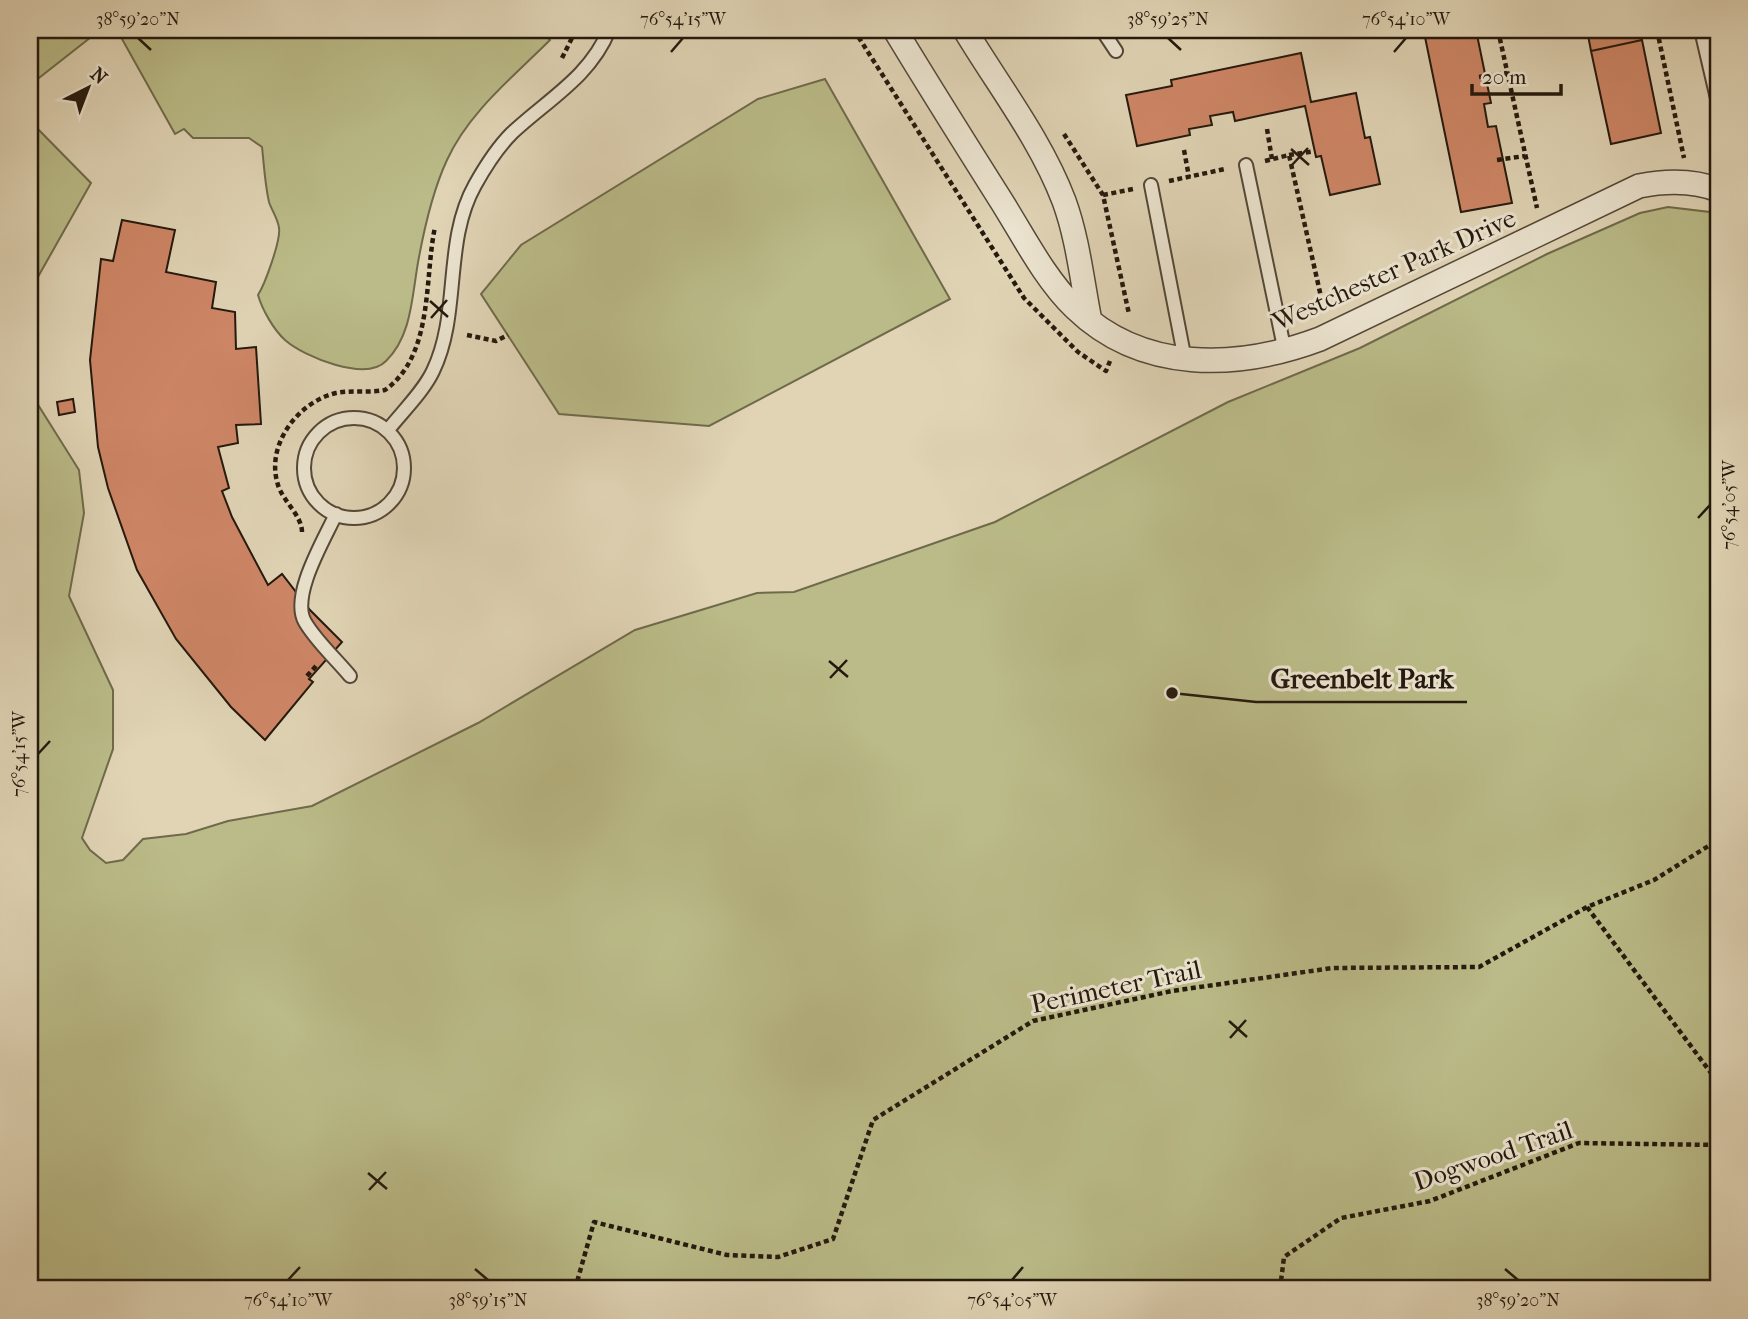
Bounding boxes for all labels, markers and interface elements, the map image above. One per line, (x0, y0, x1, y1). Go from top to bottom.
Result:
text: 38°59'20"N (96, 9, 180, 30)
text: 76°54'15"W (640, 9, 727, 30)
text: 38°59'25"N (1127, 9, 1209, 30)
text: 76°54'10"W (1362, 9, 1451, 30)
north arrow (52, 52, 122, 122)
scale bar (1472, 52, 1561, 96)
text: N (86, 63, 112, 89)
text: 20 m (1482, 65, 1527, 89)
street label: Westchester Park Drive (1266, 202, 1521, 338)
text: 76°54'05"W (1719, 459, 1740, 550)
callout: Greenbelt Park (1256, 653, 1467, 702)
text: Greenbelt Park (1271, 662, 1455, 695)
text: 76°54'15"W (9, 710, 30, 797)
street label: Perimeter Trail (1028, 954, 1204, 1020)
street label: Dogwood Trail (1409, 1114, 1577, 1198)
text: 76°54'10"W (244, 1290, 333, 1311)
text: 38°59'15"N (449, 1290, 528, 1311)
text: 76°54'05"W (967, 1290, 1058, 1311)
text: 38°59'20"N (1476, 1290, 1560, 1311)

